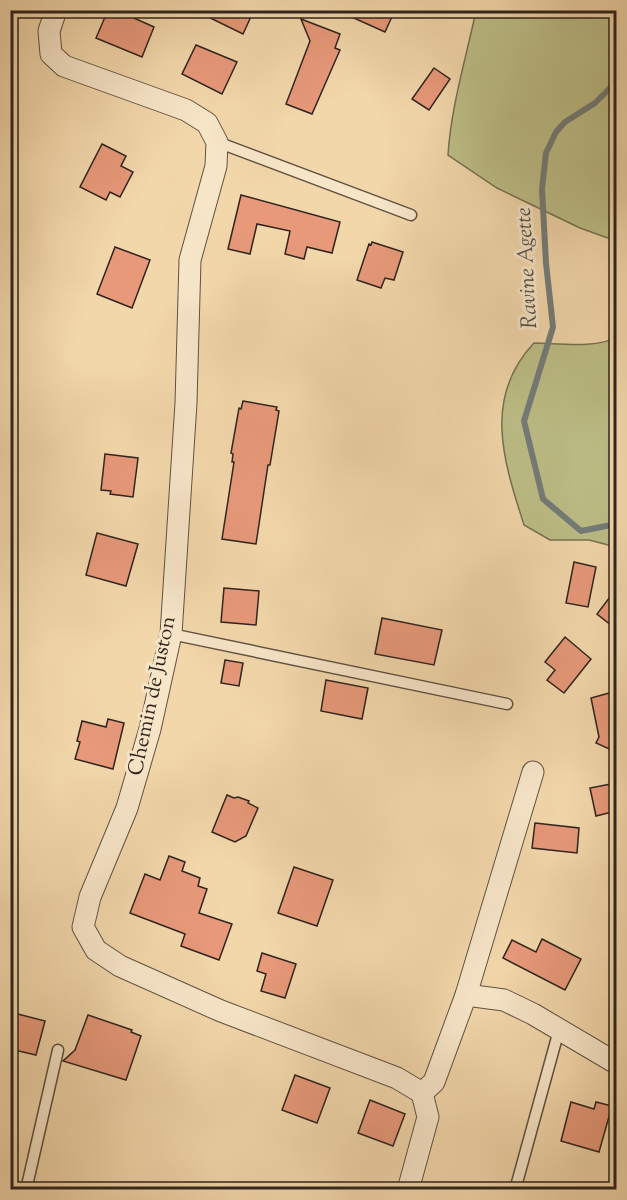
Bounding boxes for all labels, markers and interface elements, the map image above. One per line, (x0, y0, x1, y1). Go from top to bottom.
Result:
water label: Ravine Agette (509, 206, 547, 330)
street label: Chemin de Juston (121, 613, 185, 779)

